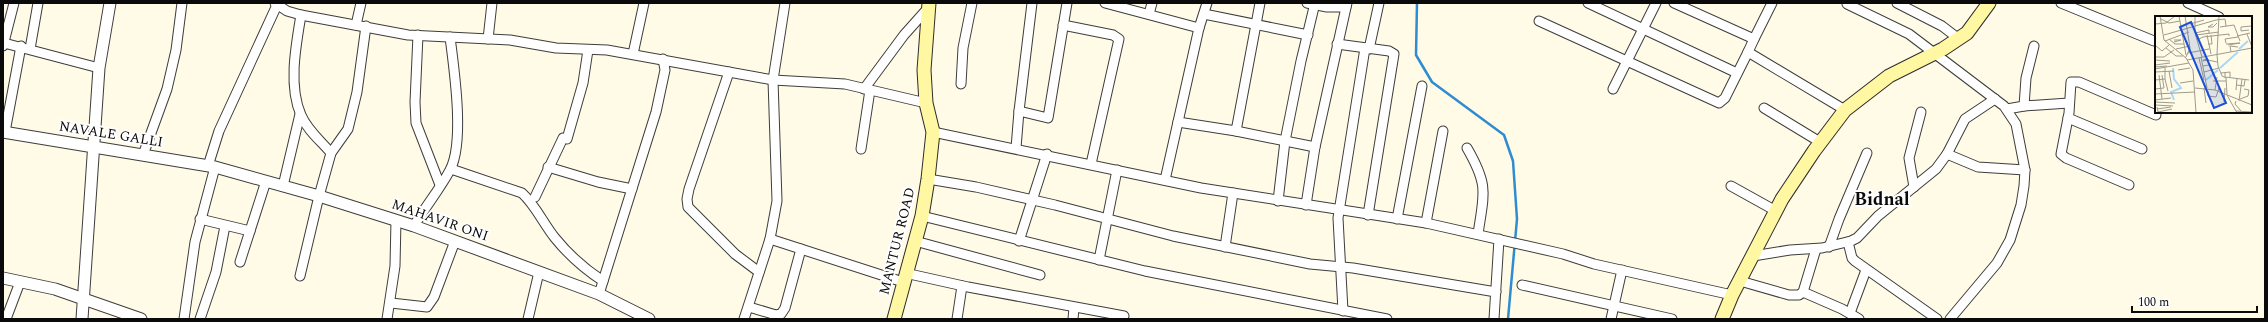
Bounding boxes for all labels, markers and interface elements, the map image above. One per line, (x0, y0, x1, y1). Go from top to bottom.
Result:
inset map (2155, 16, 2252, 113)
street label: NAVALE GALLI (57, 115, 165, 153)
street label: MANTUR ROAD (873, 185, 921, 297)
district label: Bidnal (1854, 186, 1910, 213)
street label: MAHAVIR ONI (389, 194, 491, 246)
scale bar (2132, 288, 2257, 314)
text: 100 m (2138, 293, 2169, 312)

